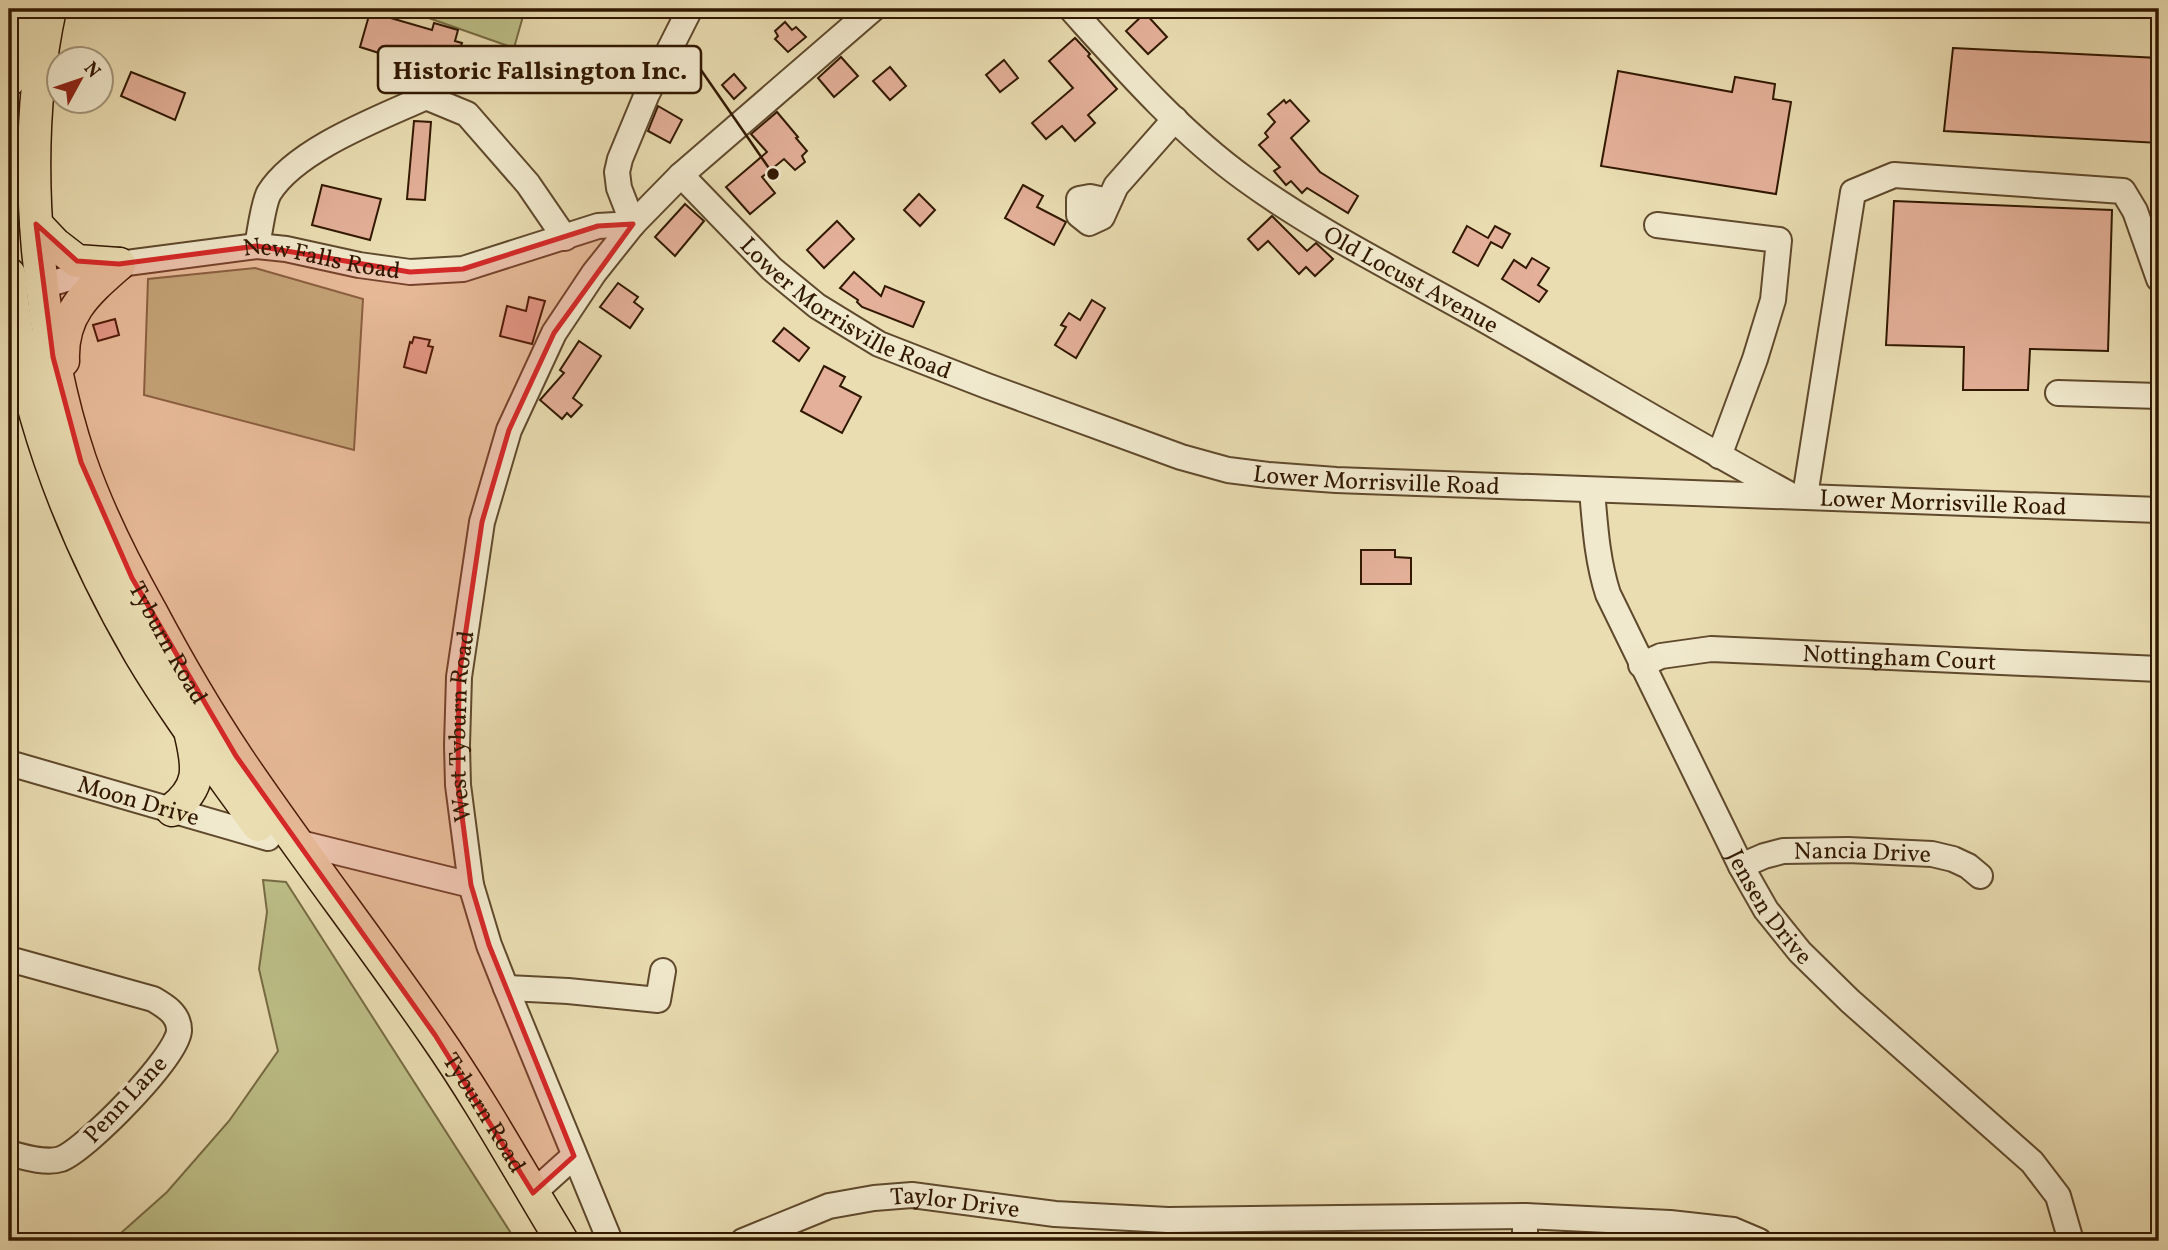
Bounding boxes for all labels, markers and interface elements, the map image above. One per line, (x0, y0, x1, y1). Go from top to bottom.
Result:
north arrow (46, 46, 116, 116)
callout: Historic Fallsington Inc. (378, 46, 701, 93)
text: Historic Fallsington Inc. (393, 54, 688, 90)
text: N (77, 57, 106, 84)
street label: Old Locust Avenue (1316, 219, 1504, 343)
street label: Lower Morrisville Road (731, 230, 956, 390)
street label: New Falls Road (241, 231, 402, 289)
street label: Lower Morrisville Road (1251, 458, 1500, 505)
street label: Lower Morrisville Road (1819, 483, 2067, 526)
street label: Tyburn Road (119, 576, 215, 712)
street label: West Tyburn Road (442, 628, 485, 824)
street label: Nottingham Court (1802, 638, 1997, 681)
street label: Moon Drive (73, 769, 203, 836)
street label: Nancia Drive (1793, 835, 1932, 873)
street label: Jensen Drive (1717, 844, 1819, 974)
street label: Tyburn Road (433, 1047, 533, 1180)
street label: Penn Lane (77, 1049, 176, 1152)
street label: Taylor Drive (889, 1180, 1022, 1228)

